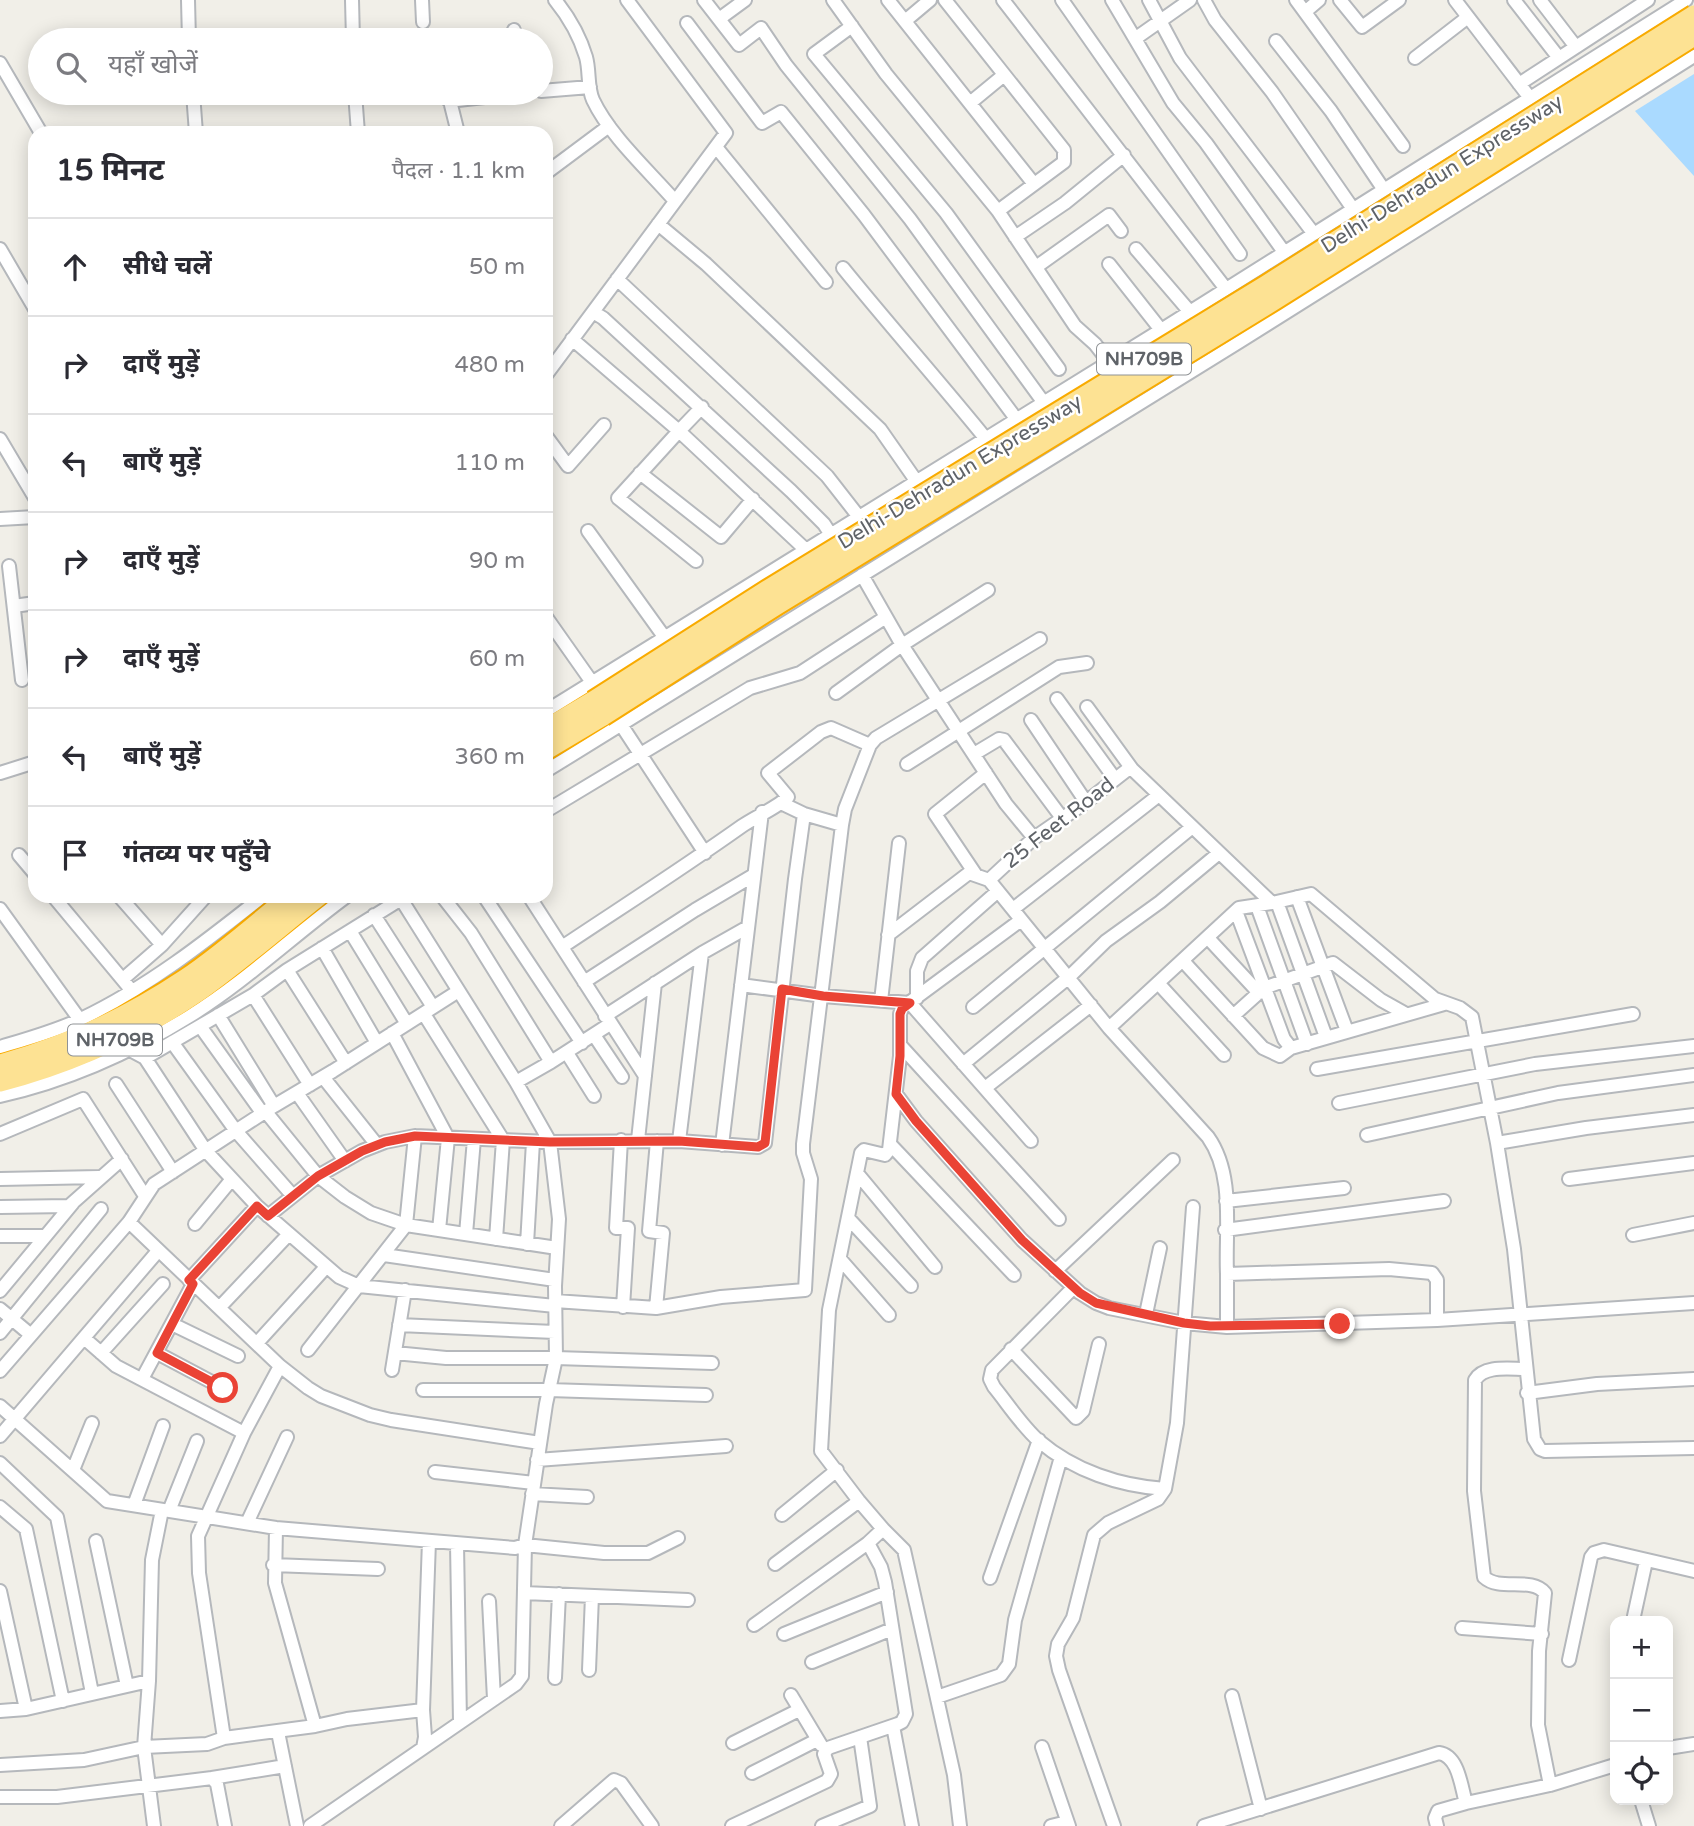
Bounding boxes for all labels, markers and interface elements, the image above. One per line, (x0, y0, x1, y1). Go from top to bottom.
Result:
search box (28, 28, 553, 105)
icon: search (52, 48, 90, 86)
text: यहाँ खोजें (108, 49, 198, 80)
street label: Delhi-Dehradun Expressway (1316, 89, 1568, 259)
text: 15 मिनट (56, 152, 164, 189)
text: पैदल · 1.1 km (392, 157, 525, 185)
icon: ahead (56, 248, 94, 286)
text: सीधे चलें (123, 250, 212, 281)
text: 50 m (469, 253, 525, 281)
road number: NH709B (1097, 344, 1191, 374)
icon: right (56, 346, 94, 384)
text: दाएँ मुड़ें (123, 348, 200, 379)
text: 480 m (455, 351, 525, 379)
street label: Delhi-Dehradun Expressway (833, 389, 1087, 555)
icon: left (56, 444, 94, 482)
text: बाएँ मुड़ें (123, 446, 201, 477)
text: 110 m (455, 449, 525, 477)
icon: right (56, 542, 94, 580)
text: दाएँ मुड़ें (123, 544, 200, 575)
text: 90 m (469, 547, 525, 575)
icon: right (56, 640, 94, 678)
text: दाएँ मुड़ें (123, 642, 200, 673)
text: 60 m (469, 645, 525, 673)
icon: left (56, 738, 94, 776)
text: बाएँ मुड़ें (123, 740, 201, 771)
text: 360 m (455, 743, 525, 771)
street label: 25 Feet Road (999, 772, 1119, 874)
icon: arrive (56, 836, 94, 874)
text: गंतव्य पर पहुँचे (123, 838, 270, 869)
road number: NH709B (68, 1024, 162, 1056)
route end (1324, 1308, 1355, 1339)
route start (207, 1372, 238, 1403)
map controls (1610, 1616, 1673, 1805)
button: + (1610, 1616, 1673, 1679)
button: − (1610, 1679, 1673, 1742)
button: locate (1610, 1742, 1673, 1805)

